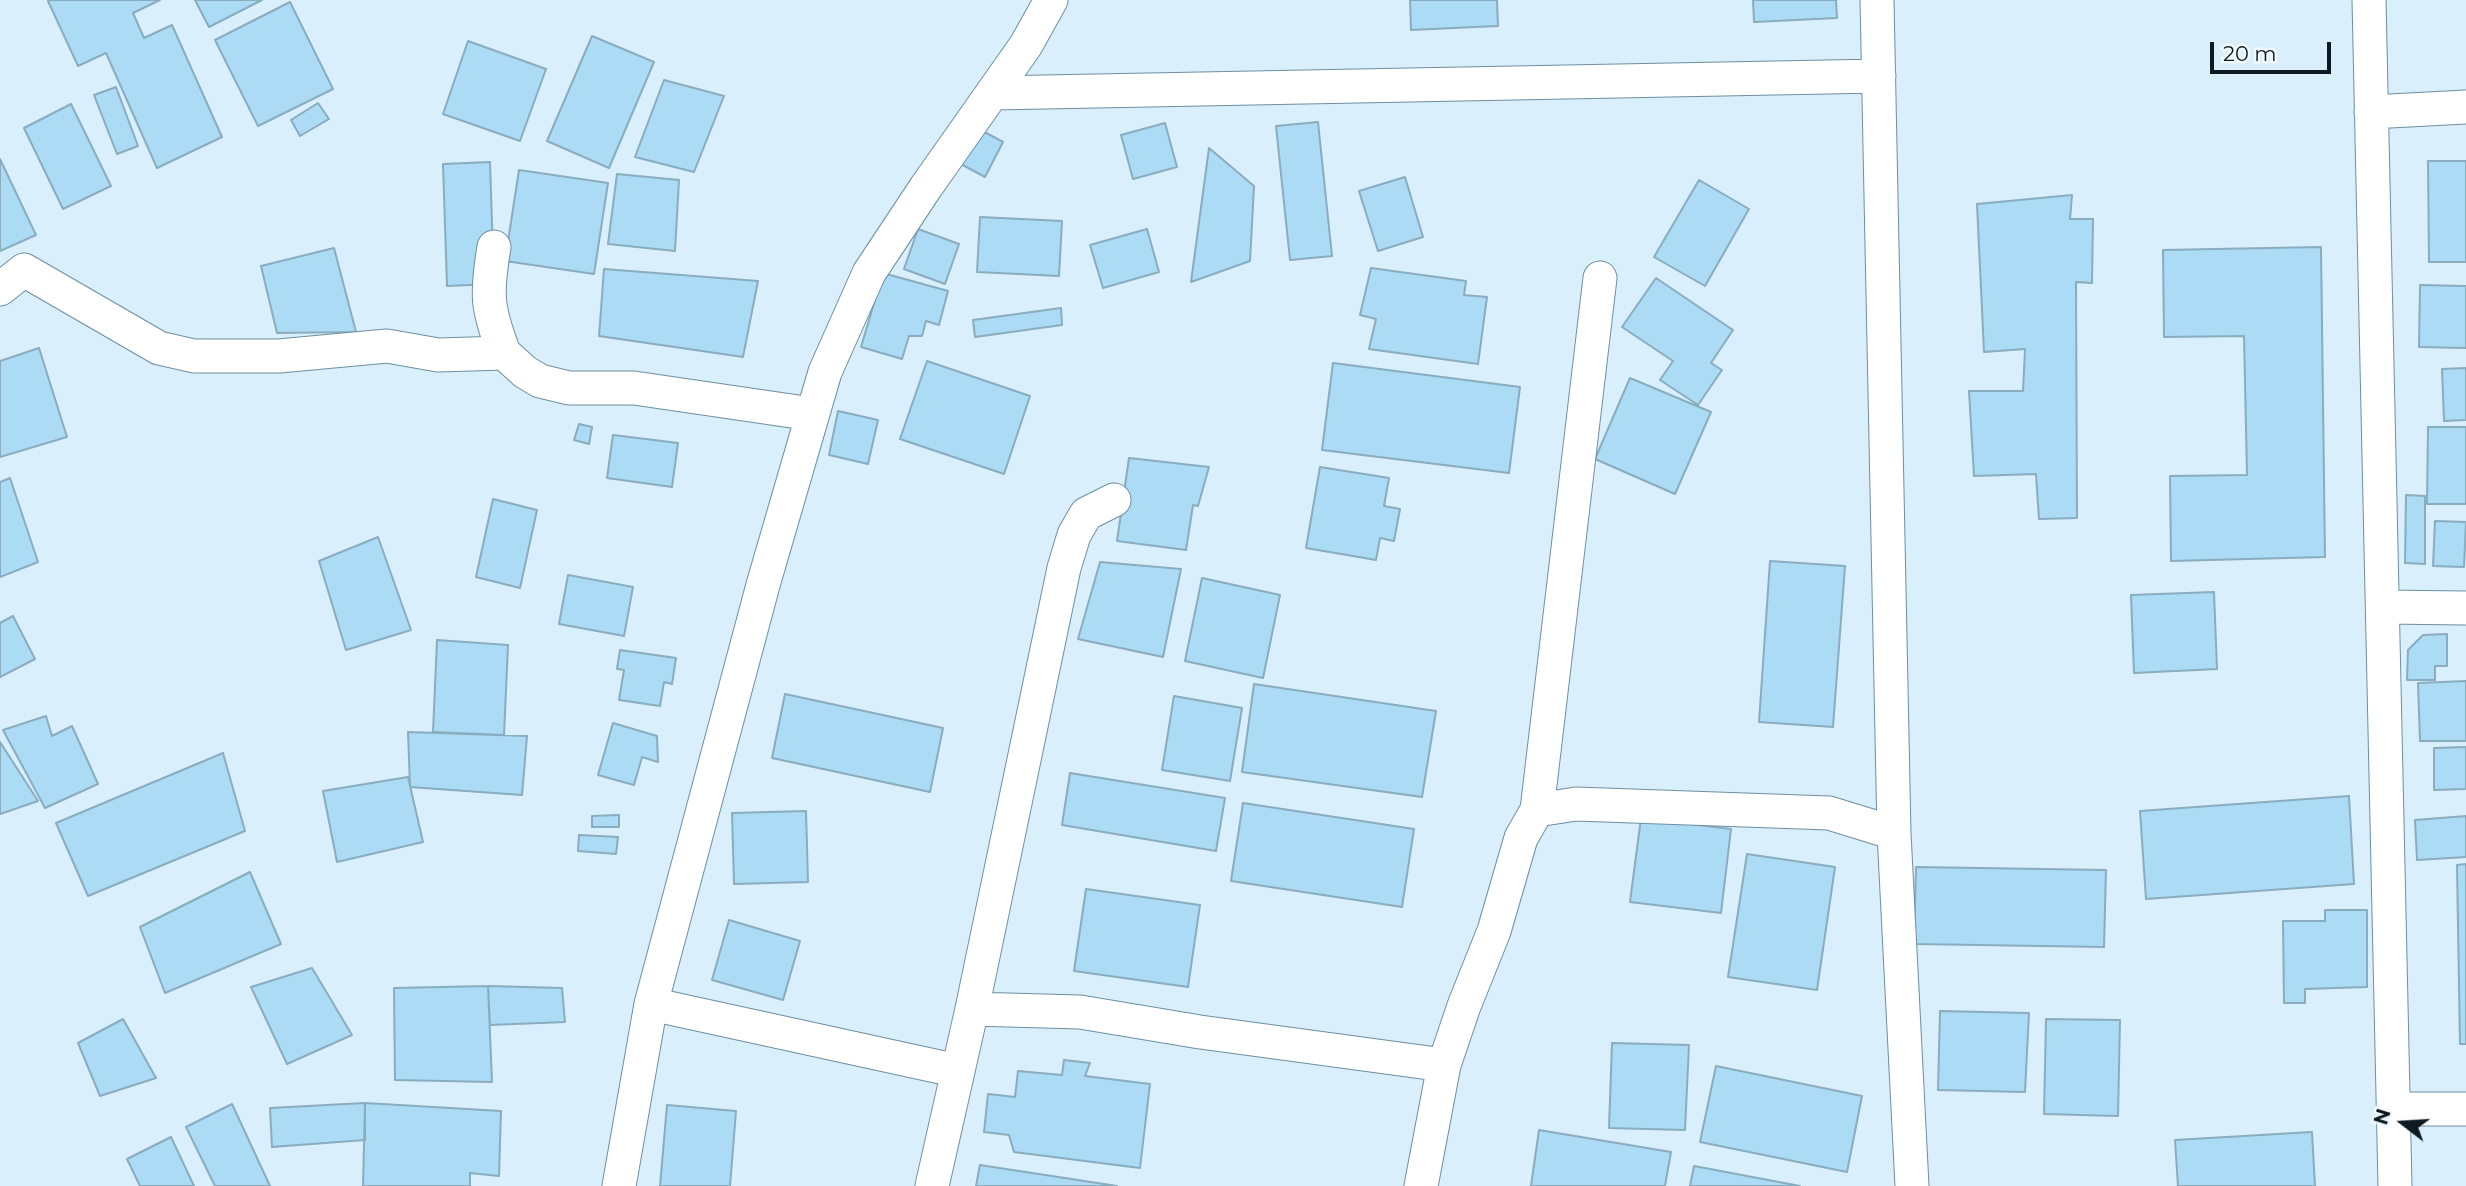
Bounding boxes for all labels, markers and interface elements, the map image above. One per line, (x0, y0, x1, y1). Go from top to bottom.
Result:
scale bar (2214, 28, 2335, 72)
text: 20 m (2223, 41, 2277, 66)
north arrow (2368, 1088, 2438, 1158)
text: N (2369, 1106, 2396, 1127)

